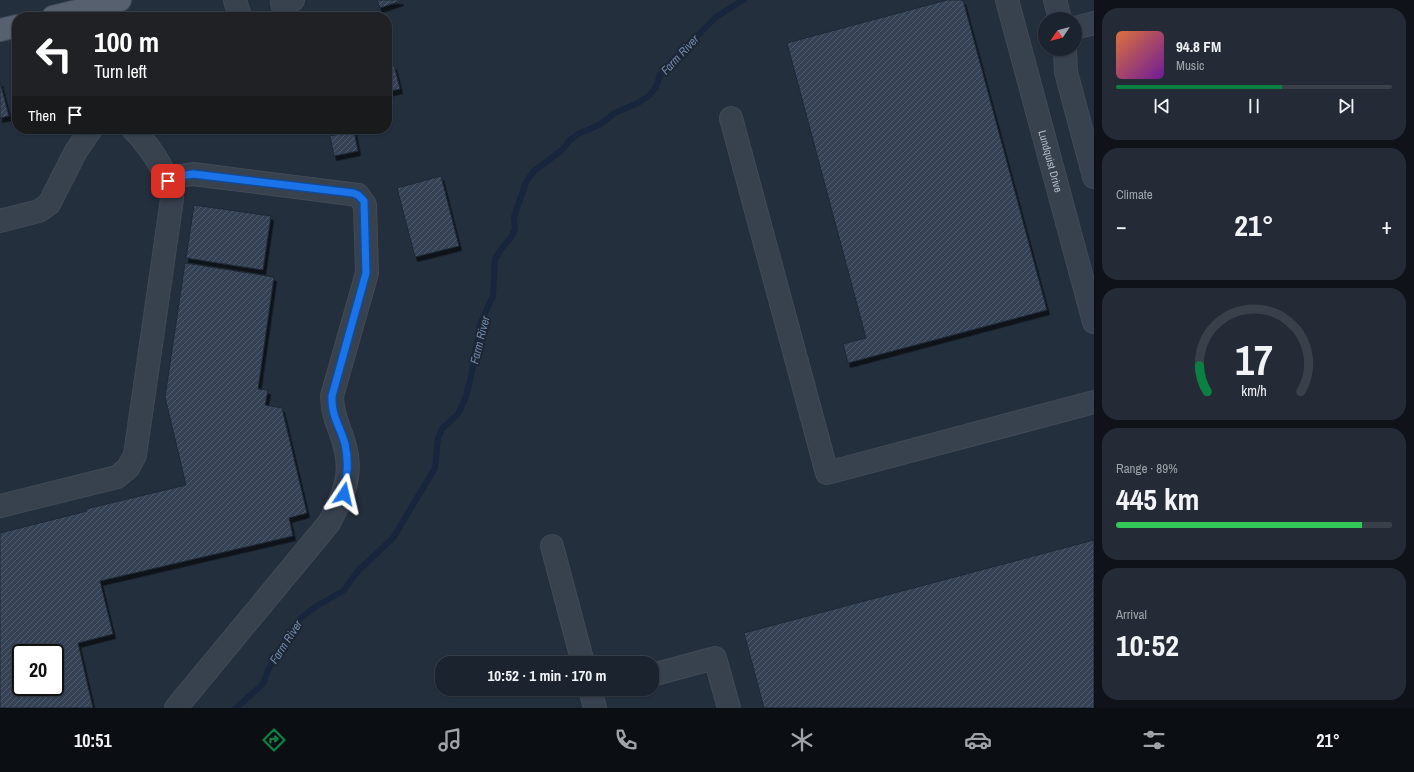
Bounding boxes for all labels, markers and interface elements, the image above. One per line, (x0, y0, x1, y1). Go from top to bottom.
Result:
north arrow (1038, 12, 1082, 56)
map controls (1038, 12, 1082, 56)
text: 100 m (94, 23, 159, 61)
icon: left (28, 28, 80, 80)
water label: Farm River (657, 31, 703, 78)
text: 94.8 FM (1176, 36, 1221, 57)
text: Music (1176, 57, 1204, 74)
text: Turn left (94, 59, 147, 84)
icon: previous (1151, 95, 1173, 117)
icon: pause (1243, 95, 1265, 117)
icon: next (1335, 95, 1357, 117)
icon: arrive (64, 104, 86, 126)
text: Then (28, 105, 56, 126)
street label: Lundquist Drive (1035, 129, 1066, 194)
pin (151, 164, 185, 198)
icon: arrive (157, 170, 179, 192)
text: Climate (1116, 186, 1153, 203)
text: 21° (1234, 205, 1274, 245)
text: − (1116, 211, 1127, 241)
text: + (1381, 211, 1392, 241)
water label: Farm River (466, 314, 494, 366)
text: 17 (1235, 332, 1273, 388)
text: km/h (1241, 381, 1267, 400)
text: Range · 89% (1116, 460, 1178, 477)
position arrow (323, 473, 365, 515)
text: 445 km (1116, 479, 1199, 519)
text: Arrival (1116, 606, 1147, 623)
water label: Farm River (266, 617, 306, 667)
text: 10:52 (1116, 625, 1179, 665)
speed limit sign: 20 (12, 644, 64, 696)
text: 10:52 · 1 min · 170 m (488, 665, 606, 686)
icon: directions (260, 726, 288, 754)
icon: music (436, 726, 464, 754)
icon: phone (612, 726, 640, 754)
icon: climate (788, 726, 816, 754)
icon: car (964, 726, 992, 754)
icon: filters (1140, 726, 1168, 754)
text: 10:51 (74, 728, 112, 753)
text: 21° (1316, 728, 1340, 753)

